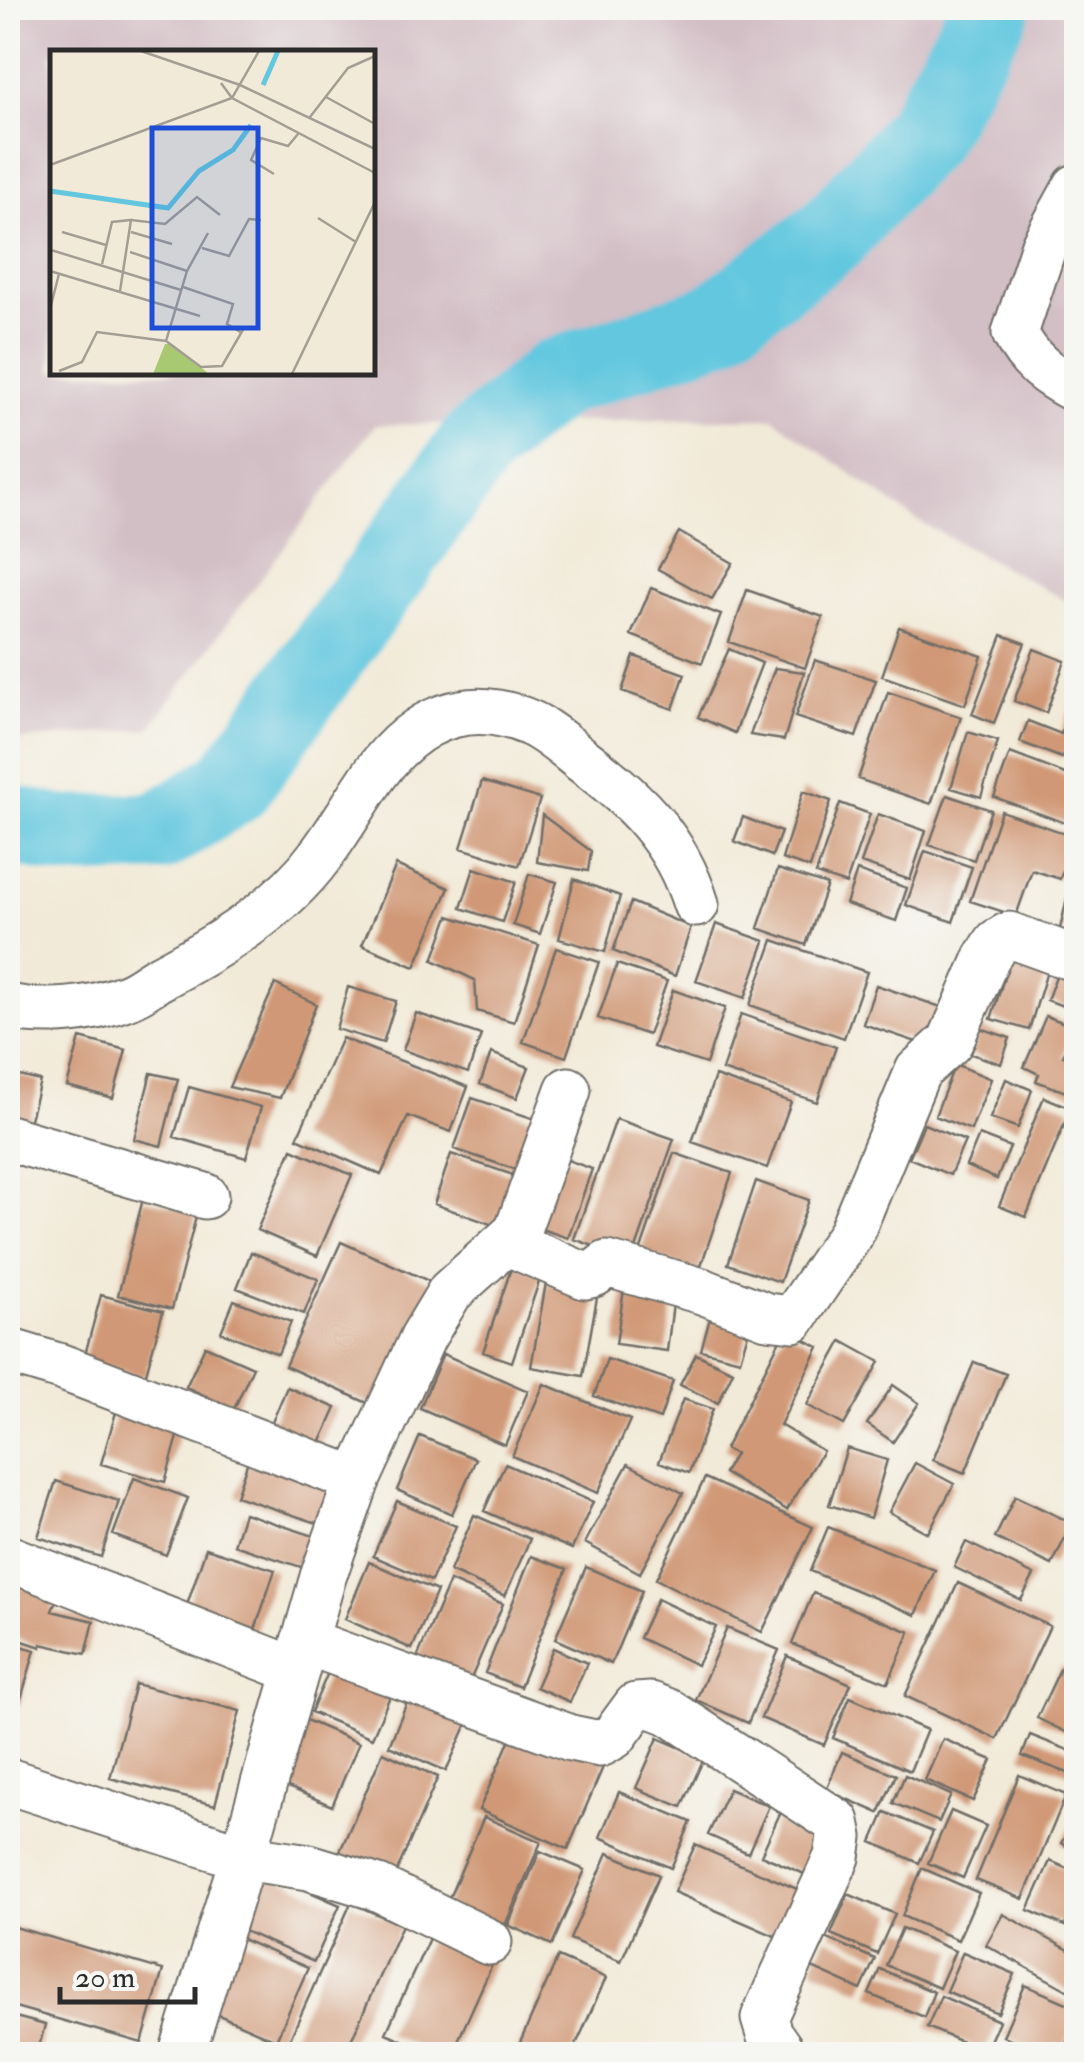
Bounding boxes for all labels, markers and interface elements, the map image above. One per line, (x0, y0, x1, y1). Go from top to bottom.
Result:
inset map (50, 50, 375, 375)
scale bar (60, 1942, 195, 2004)
text: 20 m (75, 1959, 135, 1996)

